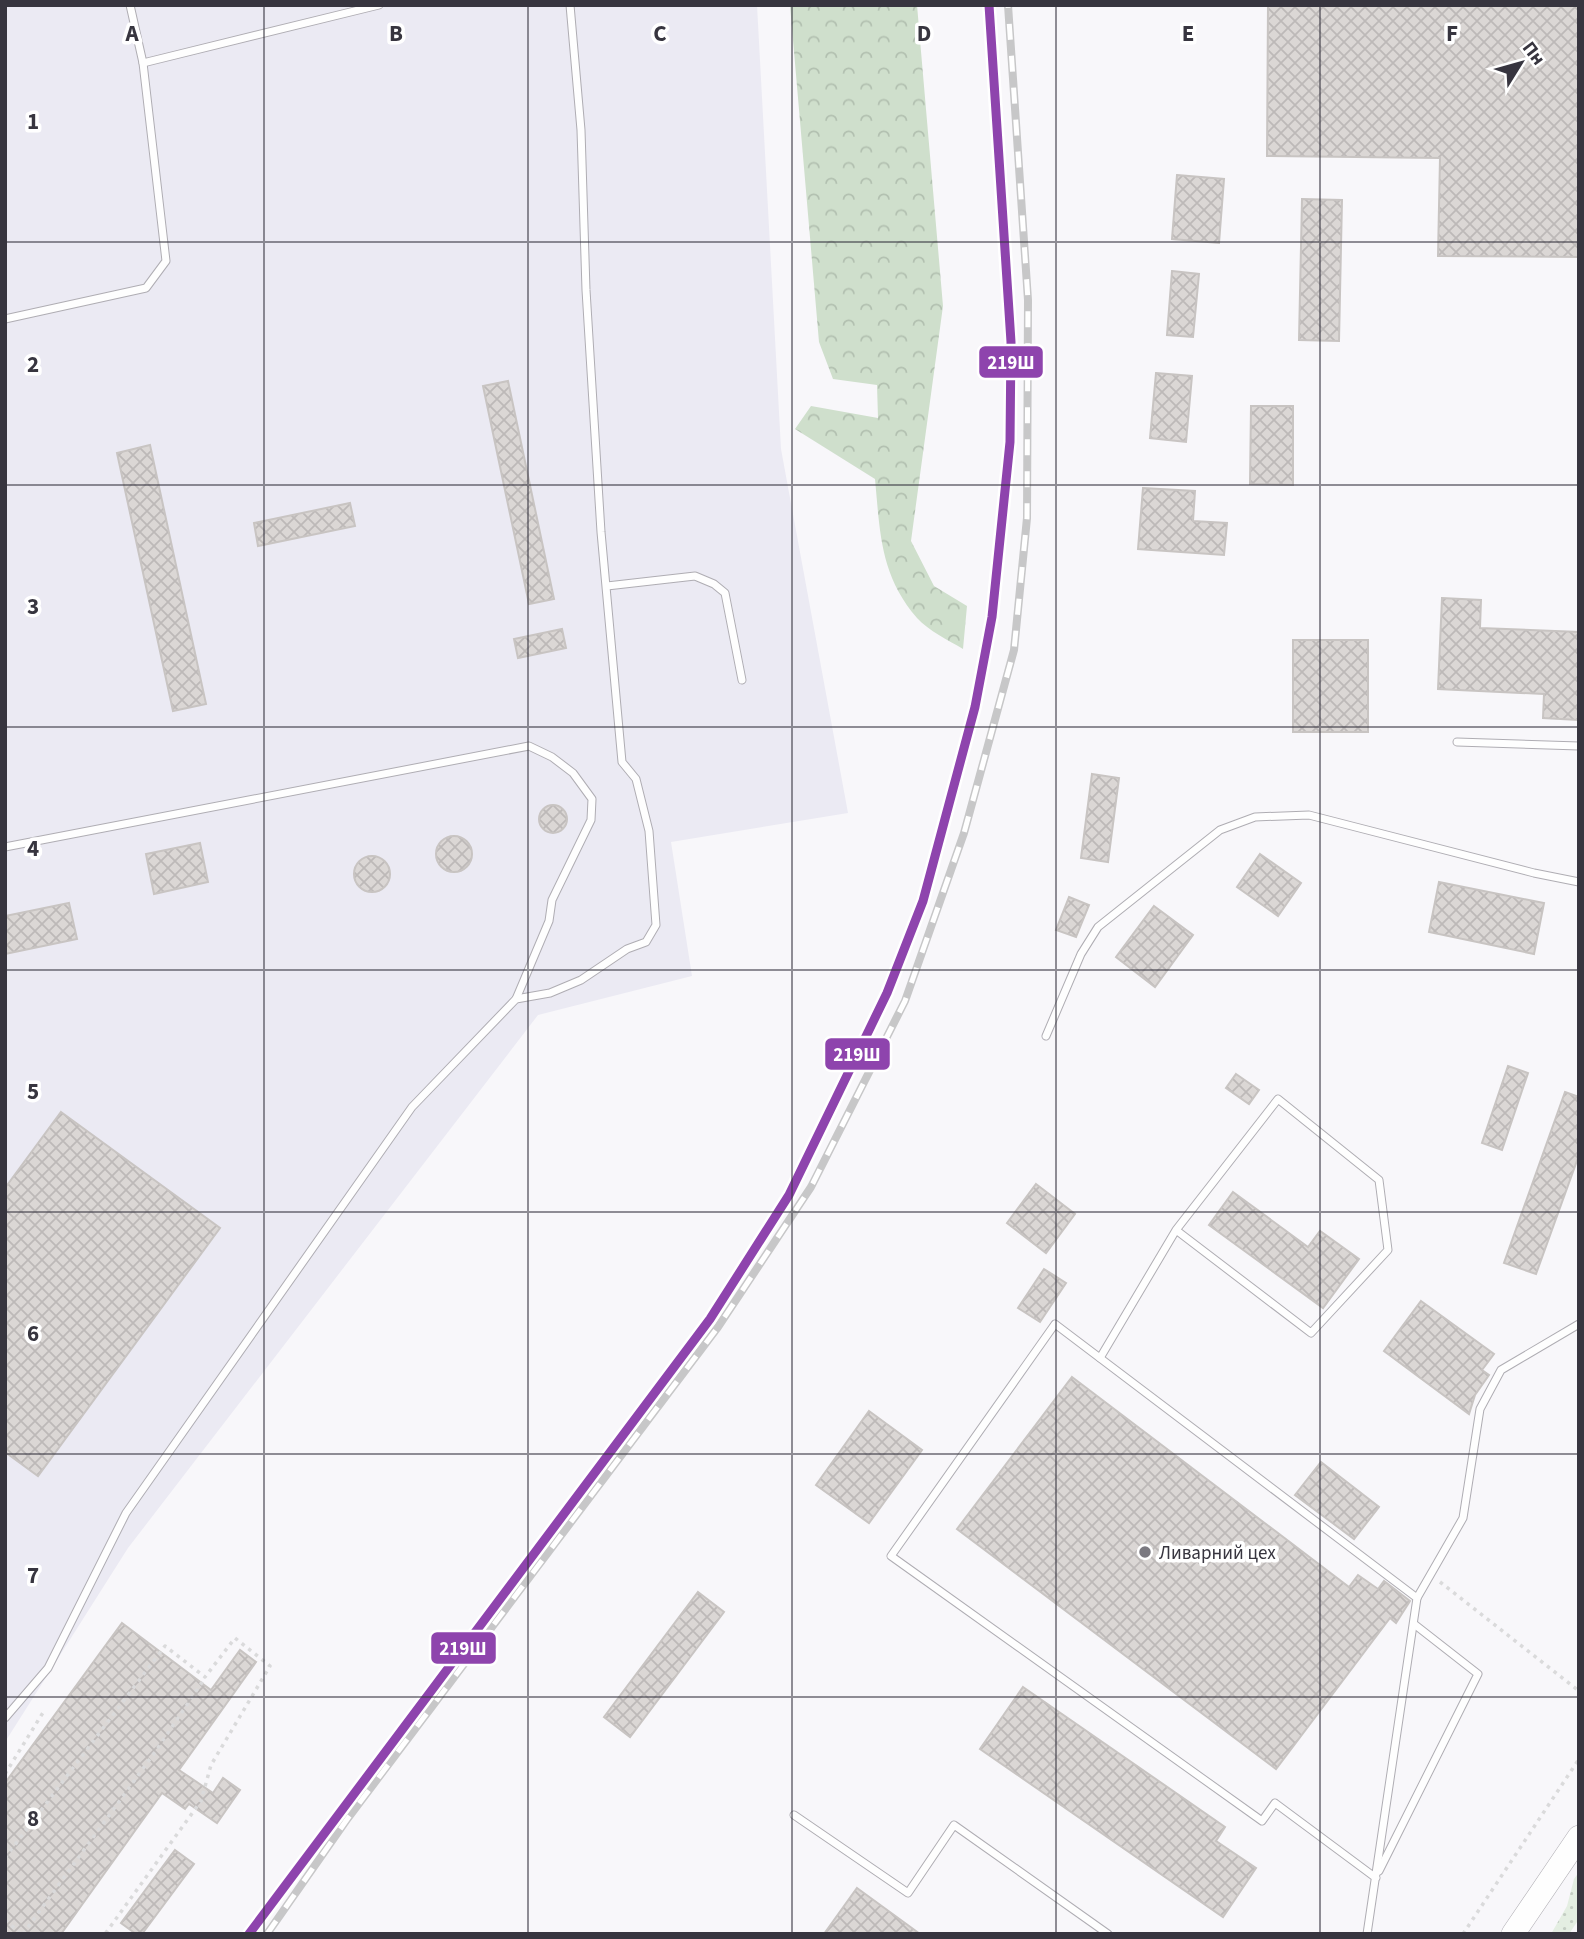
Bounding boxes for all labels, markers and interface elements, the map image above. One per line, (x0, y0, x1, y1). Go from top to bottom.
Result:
text: A (124, 17, 139, 50)
text: B (389, 17, 403, 50)
text: C (653, 17, 667, 50)
text: D (917, 17, 931, 50)
text: E (1182, 17, 1194, 50)
text: F (1446, 17, 1458, 50)
north arrow (1486, 28, 1556, 98)
text: Пн (1515, 36, 1551, 71)
text: 1 (27, 105, 39, 138)
line badge: 219Ш (978, 345, 1044, 379)
text: 2 (27, 348, 39, 381)
text: 219Ш (987, 350, 1035, 377)
text: 3 (27, 590, 39, 623)
text: 4 (27, 832, 39, 865)
line badge: 219Ш (824, 1037, 891, 1071)
text: 219Ш (833, 1042, 881, 1069)
text: 5 (27, 1075, 39, 1108)
text: 6 (27, 1317, 39, 1350)
place label: Ливарний цех (1159, 1540, 1276, 1567)
marker: Ливарний цех (1137, 1544, 1153, 1560)
text: 7 (27, 1559, 39, 1592)
line badge: 219Ш (430, 1631, 497, 1665)
text: 219Ш (439, 1636, 487, 1663)
text: 8 (27, 1802, 39, 1835)

